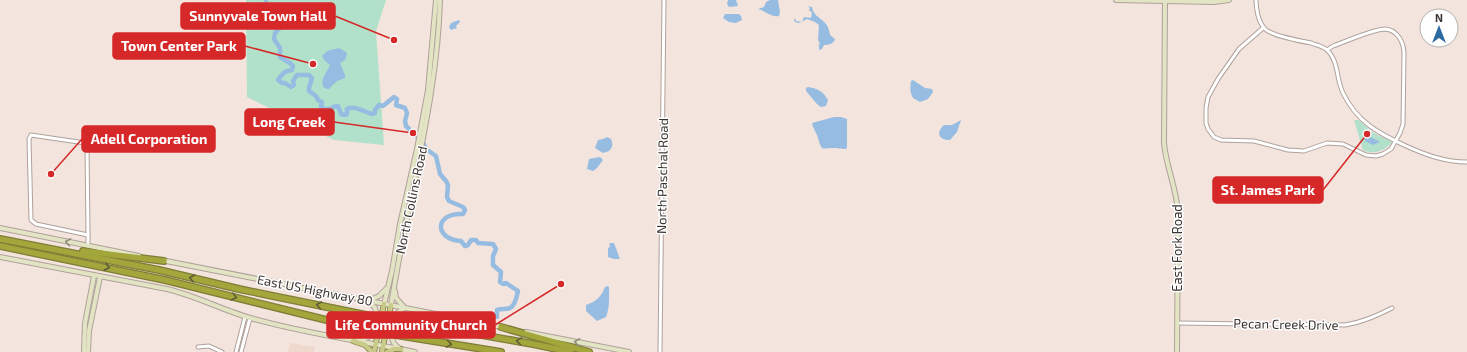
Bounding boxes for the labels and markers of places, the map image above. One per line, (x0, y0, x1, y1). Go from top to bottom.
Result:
callout: Sunnyvale Town Hall (181, 3, 335, 29)
callout: Town Center Park (113, 33, 245, 59)
callout: Long Creek (245, 109, 334, 135)
callout: Adell Corporation (82, 126, 215, 152)
callout: St. James Park (1213, 177, 1323, 203)
callout: Life Community Church (327, 312, 495, 338)

